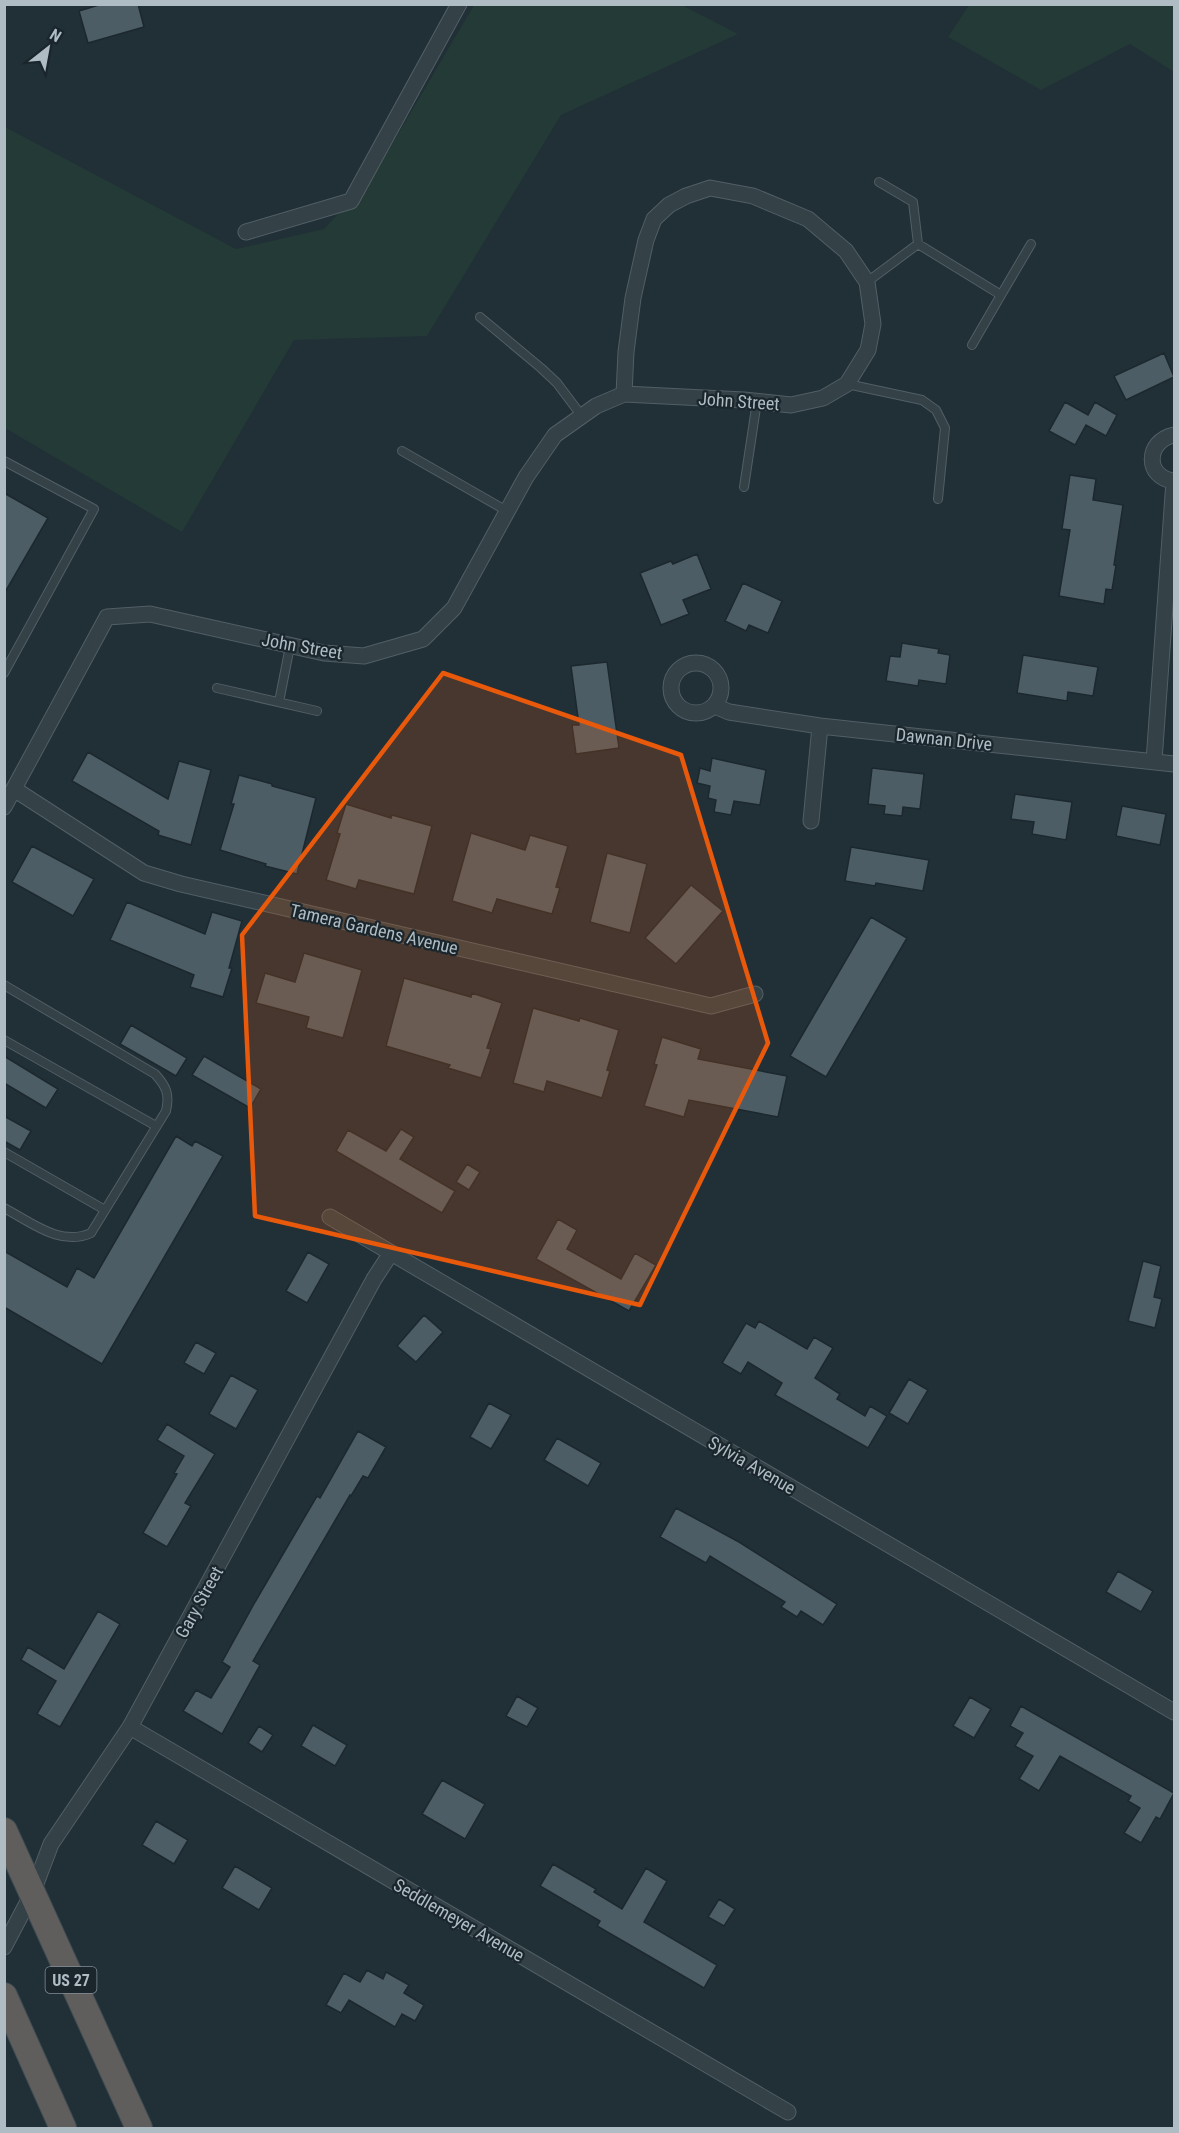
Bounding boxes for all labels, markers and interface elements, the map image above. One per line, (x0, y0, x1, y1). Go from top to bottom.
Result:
north arrow (18, 18, 78, 78)
text: N (46, 25, 65, 46)
street label: John Street (698, 388, 780, 414)
street label: John Street (260, 629, 344, 663)
street label: Dawnan Drive (895, 724, 993, 754)
street label: Tamera Gardens Avenue (288, 899, 460, 959)
street label: Sylvia Avenue (705, 1432, 799, 1498)
street label: Gary Street (171, 1562, 227, 1642)
street label: Seddlemeyer Avenue (390, 1874, 528, 1966)
road number: US 27 (46, 1967, 97, 1993)

